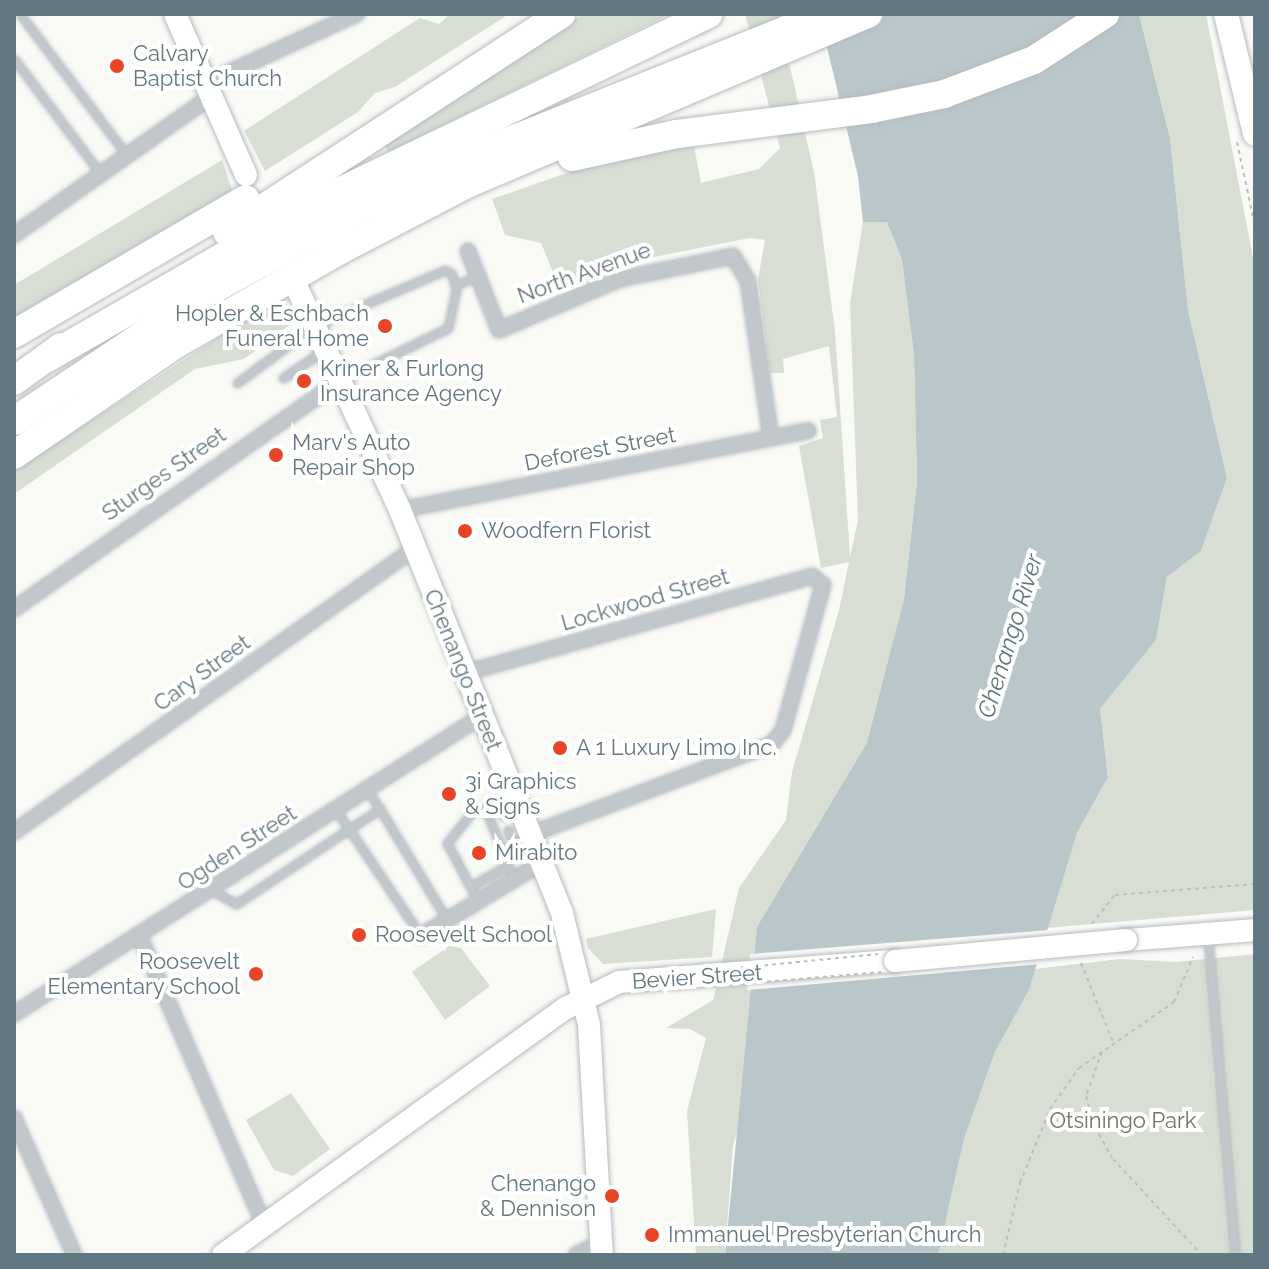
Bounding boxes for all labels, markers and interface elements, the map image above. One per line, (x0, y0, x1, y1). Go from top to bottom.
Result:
place label: Calvary Baptist Church (133, 40, 282, 92)
marker: Calvary Baptist Church (108, 57, 126, 75)
street label: North Avenue (513, 237, 655, 309)
place label: Hopler & Eschbach Funeral Home (174, 300, 369, 352)
marker: Hopler & Eschbach Funeral Home (376, 317, 394, 335)
place label: Kriner & Furlong Insurance Agency (320, 355, 503, 406)
marker: Kriner & Furlong Insurance Agency (295, 372, 313, 390)
street label: Deforest Street (522, 421, 678, 477)
street label: Sturges Street (97, 422, 231, 526)
place label: Marv's Auto Repair Shop (292, 429, 415, 480)
marker: Marv's Auto Repair Shop (267, 446, 285, 464)
place label: Woodfern Florist (481, 518, 651, 544)
marker: Woodfern Florist (456, 522, 474, 540)
water label: Chenango River (971, 551, 1049, 721)
street label: Lockwood Street (558, 563, 732, 637)
street label: Chenango Street (419, 585, 507, 755)
street label: Cary Street (148, 629, 256, 717)
place label: A 1 Luxury Limo Inc. (576, 735, 778, 761)
marker: A 1 Luxury Limo Inc. (551, 739, 569, 757)
place label: 3i Graphics & Signs (465, 768, 576, 820)
marker: 3i Graphics & Signs (440, 785, 458, 803)
street label: Ogden Street (173, 800, 301, 896)
place label: Mirabito (495, 840, 577, 866)
marker: Mirabito (470, 844, 488, 862)
place label: Roosevelt School (375, 922, 552, 948)
marker: Roosevelt School (350, 926, 368, 944)
place label: Roosevelt Elementary School (47, 948, 240, 1000)
street label: Bevier Street (631, 959, 763, 995)
marker: Roosevelt Elementary School (247, 965, 265, 983)
park label: Otsiningo Park (1050, 1108, 1196, 1134)
place label: Chenango & Dennison (480, 1170, 596, 1222)
marker: Chenango & Dennison (603, 1187, 621, 1205)
place label: Immanuel Presbyterian Church (668, 1222, 982, 1248)
marker: Immanuel Presbyterian Church (643, 1226, 661, 1244)

